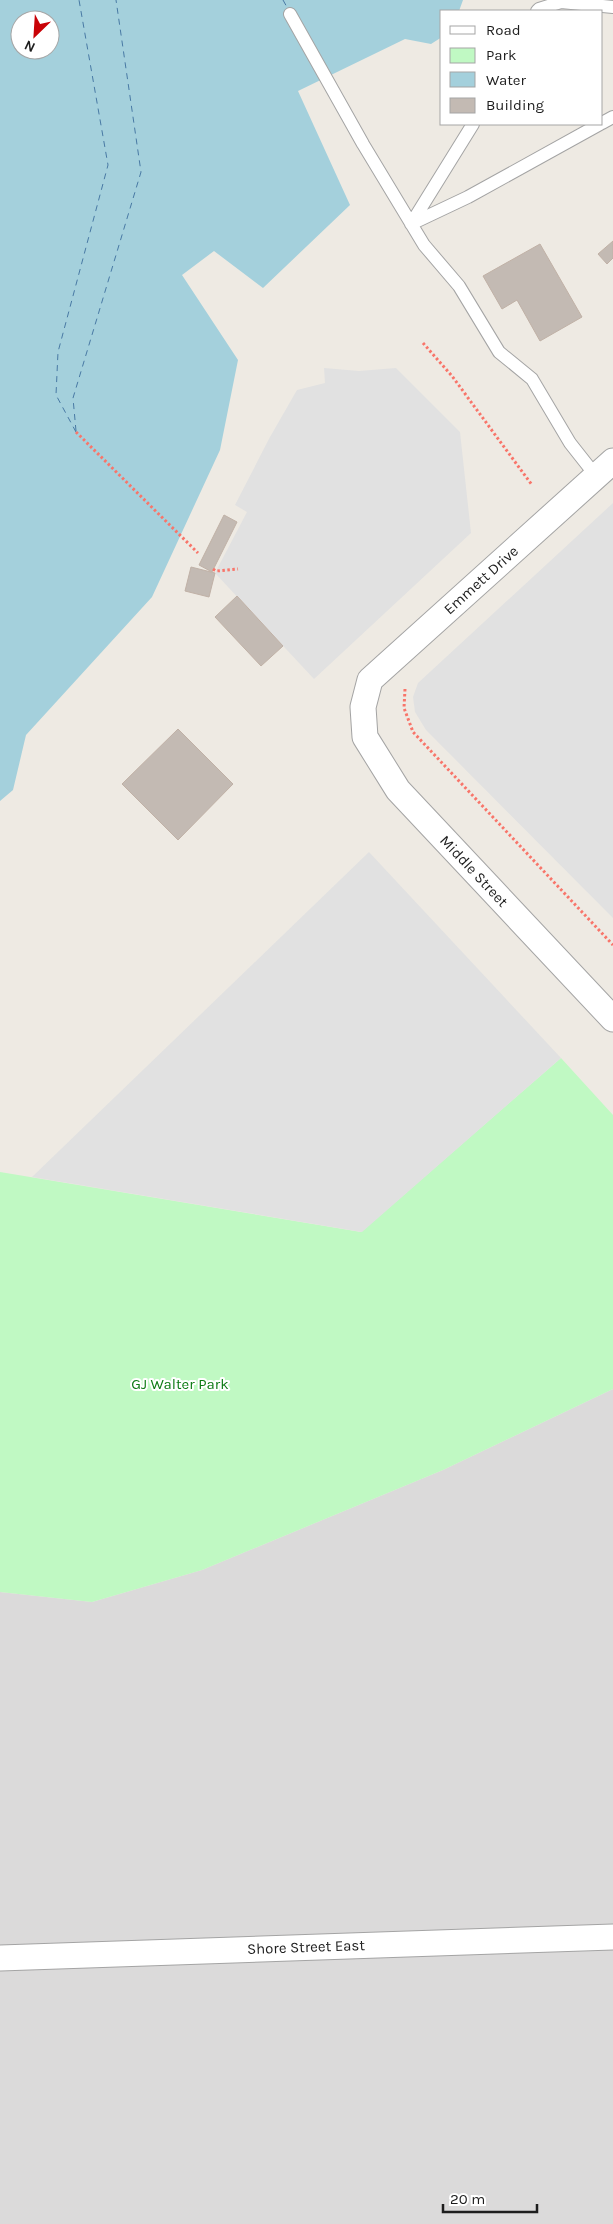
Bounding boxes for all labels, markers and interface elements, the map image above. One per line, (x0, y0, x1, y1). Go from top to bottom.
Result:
north arrow (10, 10, 60, 60)
legend (440, 10, 603, 125)
text: Road (486, 21, 521, 39)
text: N (22, 37, 38, 56)
text: Park (486, 46, 516, 64)
text: Water (486, 71, 527, 89)
text: Building (486, 96, 544, 114)
street label: Emmett Drive (440, 542, 522, 618)
street label: Middle Street (436, 831, 512, 911)
park label: GJ Walter Park (131, 1375, 229, 1393)
street label: Shore Street East (247, 1936, 366, 1958)
scale bar (443, 2182, 537, 2214)
text: 20 m (450, 2190, 485, 2208)

